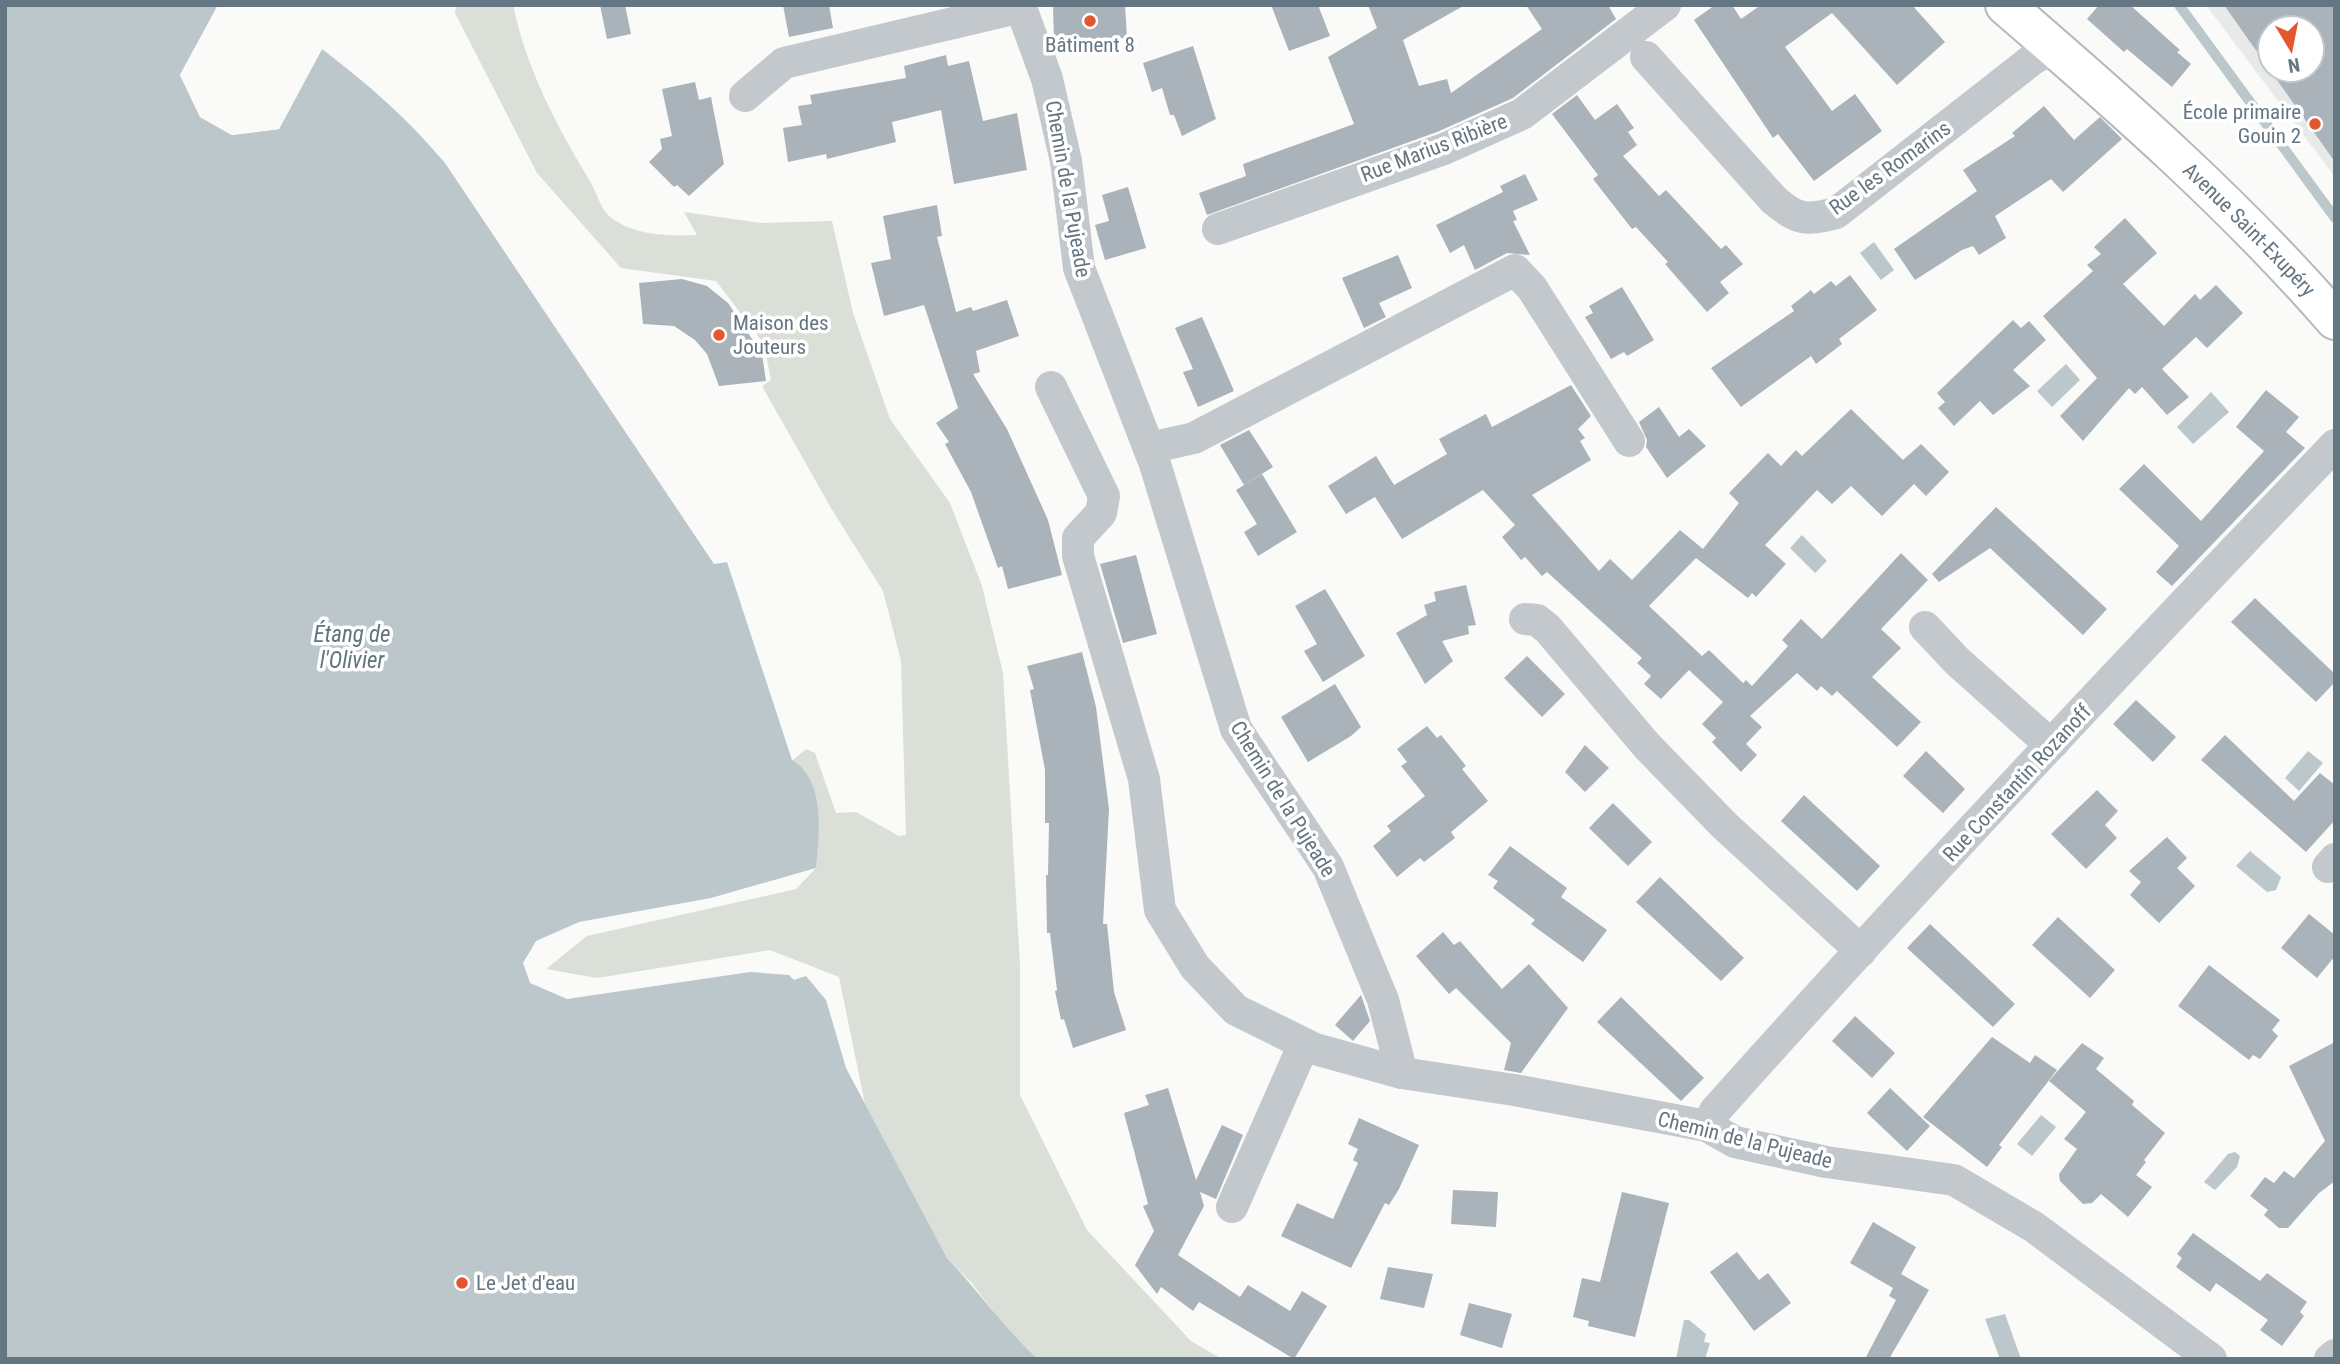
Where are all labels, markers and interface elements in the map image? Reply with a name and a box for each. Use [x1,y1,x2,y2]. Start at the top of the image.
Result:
marker: Bâtiment 8 [1082,13,1098,29]
north arrow [2256,14,2326,84]
place label: Bâtiment 8 [1045,33,1135,57]
text: N [2286,53,2302,78]
street label: Chemin de la Pujeade [1041,99,1095,279]
place label: École primaire Gouin 2 [2183,100,2301,148]
street label: Rue Marius Ribière [1357,109,1511,187]
street label: Rue les Romarins [1825,116,1955,220]
marker: École primaire Gouin 2 [2307,116,2323,132]
street label: Avenue Saint-Exupéry [2178,158,2320,302]
place label: Maison des Jouteurs [733,311,829,359]
marker: Maison des Jouteurs [711,327,727,343]
water label: Étang de l'Olivier [314,620,390,674]
street label: Rue Constantin Rozanoff [1938,699,2096,866]
street label: Chemin de la Pujeade [1225,717,1341,881]
street label: Chemin de la Pujeade [1655,1107,1835,1173]
place label: Le Jet d'eau [476,1271,575,1295]
marker: Le Jet d'eau [454,1275,470,1291]

